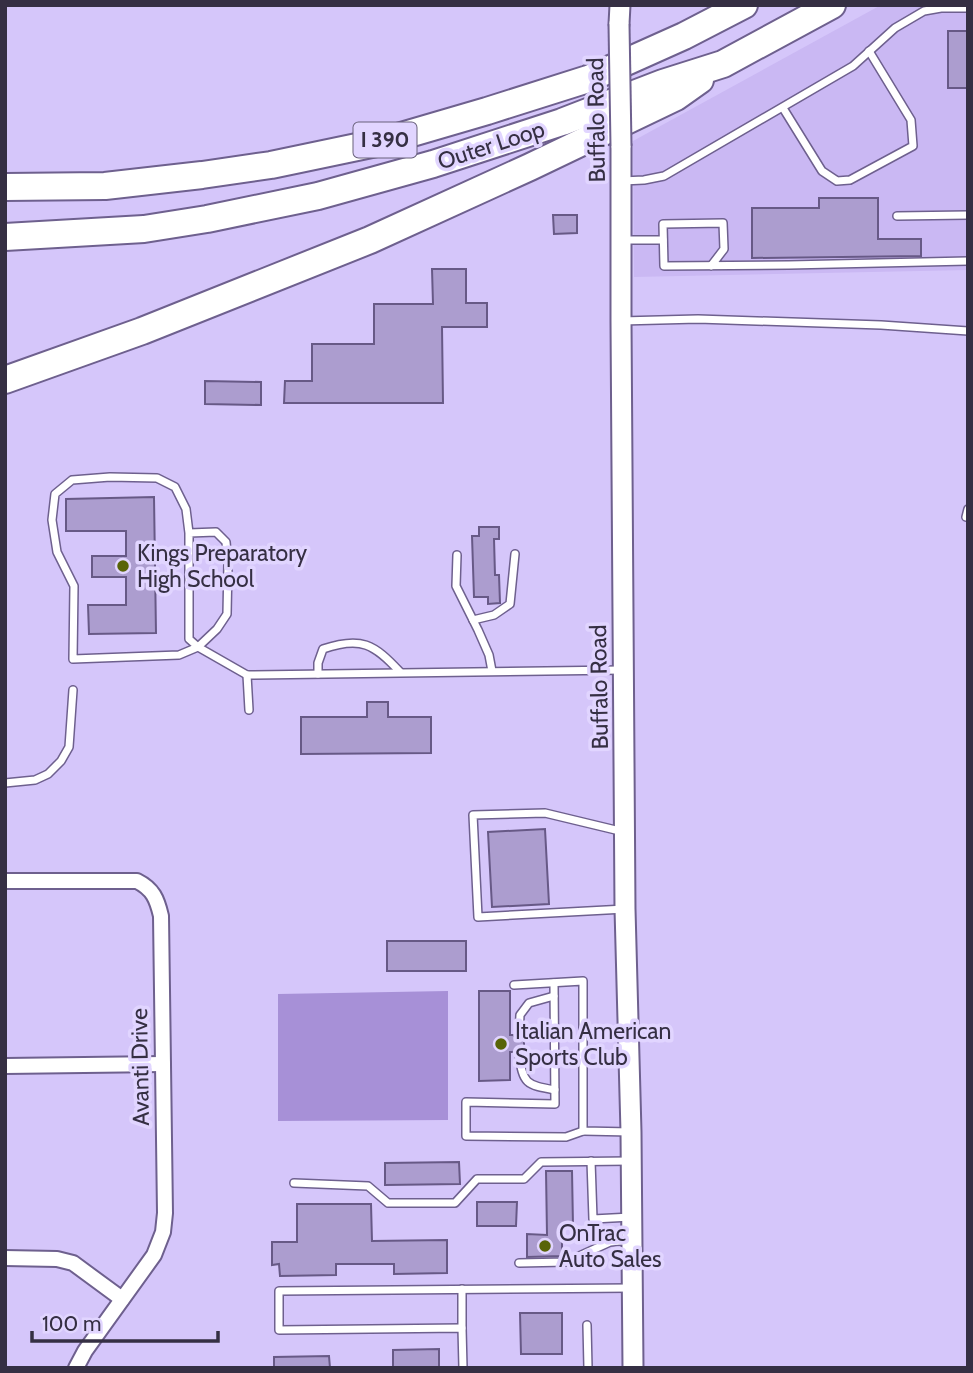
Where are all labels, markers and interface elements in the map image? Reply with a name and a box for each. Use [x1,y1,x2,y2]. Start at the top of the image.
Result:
street label: Buffalo Road [581,57,611,183]
street label: Outer Loop [434,114,548,175]
road number: I 390 [354,122,416,158]
place label: Kings Preparatory High School [137,539,308,593]
marker: Kings Preparatory High School [115,558,131,574]
street label: Buffalo Road [584,624,614,750]
street label: Avanti Drive [125,1008,155,1126]
place label: Italian American Sports Club [515,1017,671,1071]
marker: Italian American Sports Club [493,1036,509,1052]
place label: OnTrac Auto Sales [559,1219,662,1273]
marker: OnTrac Auto Sales [537,1238,553,1254]
scale bar [32,1300,217,1344]
text: 100 m [42,1311,101,1336]

